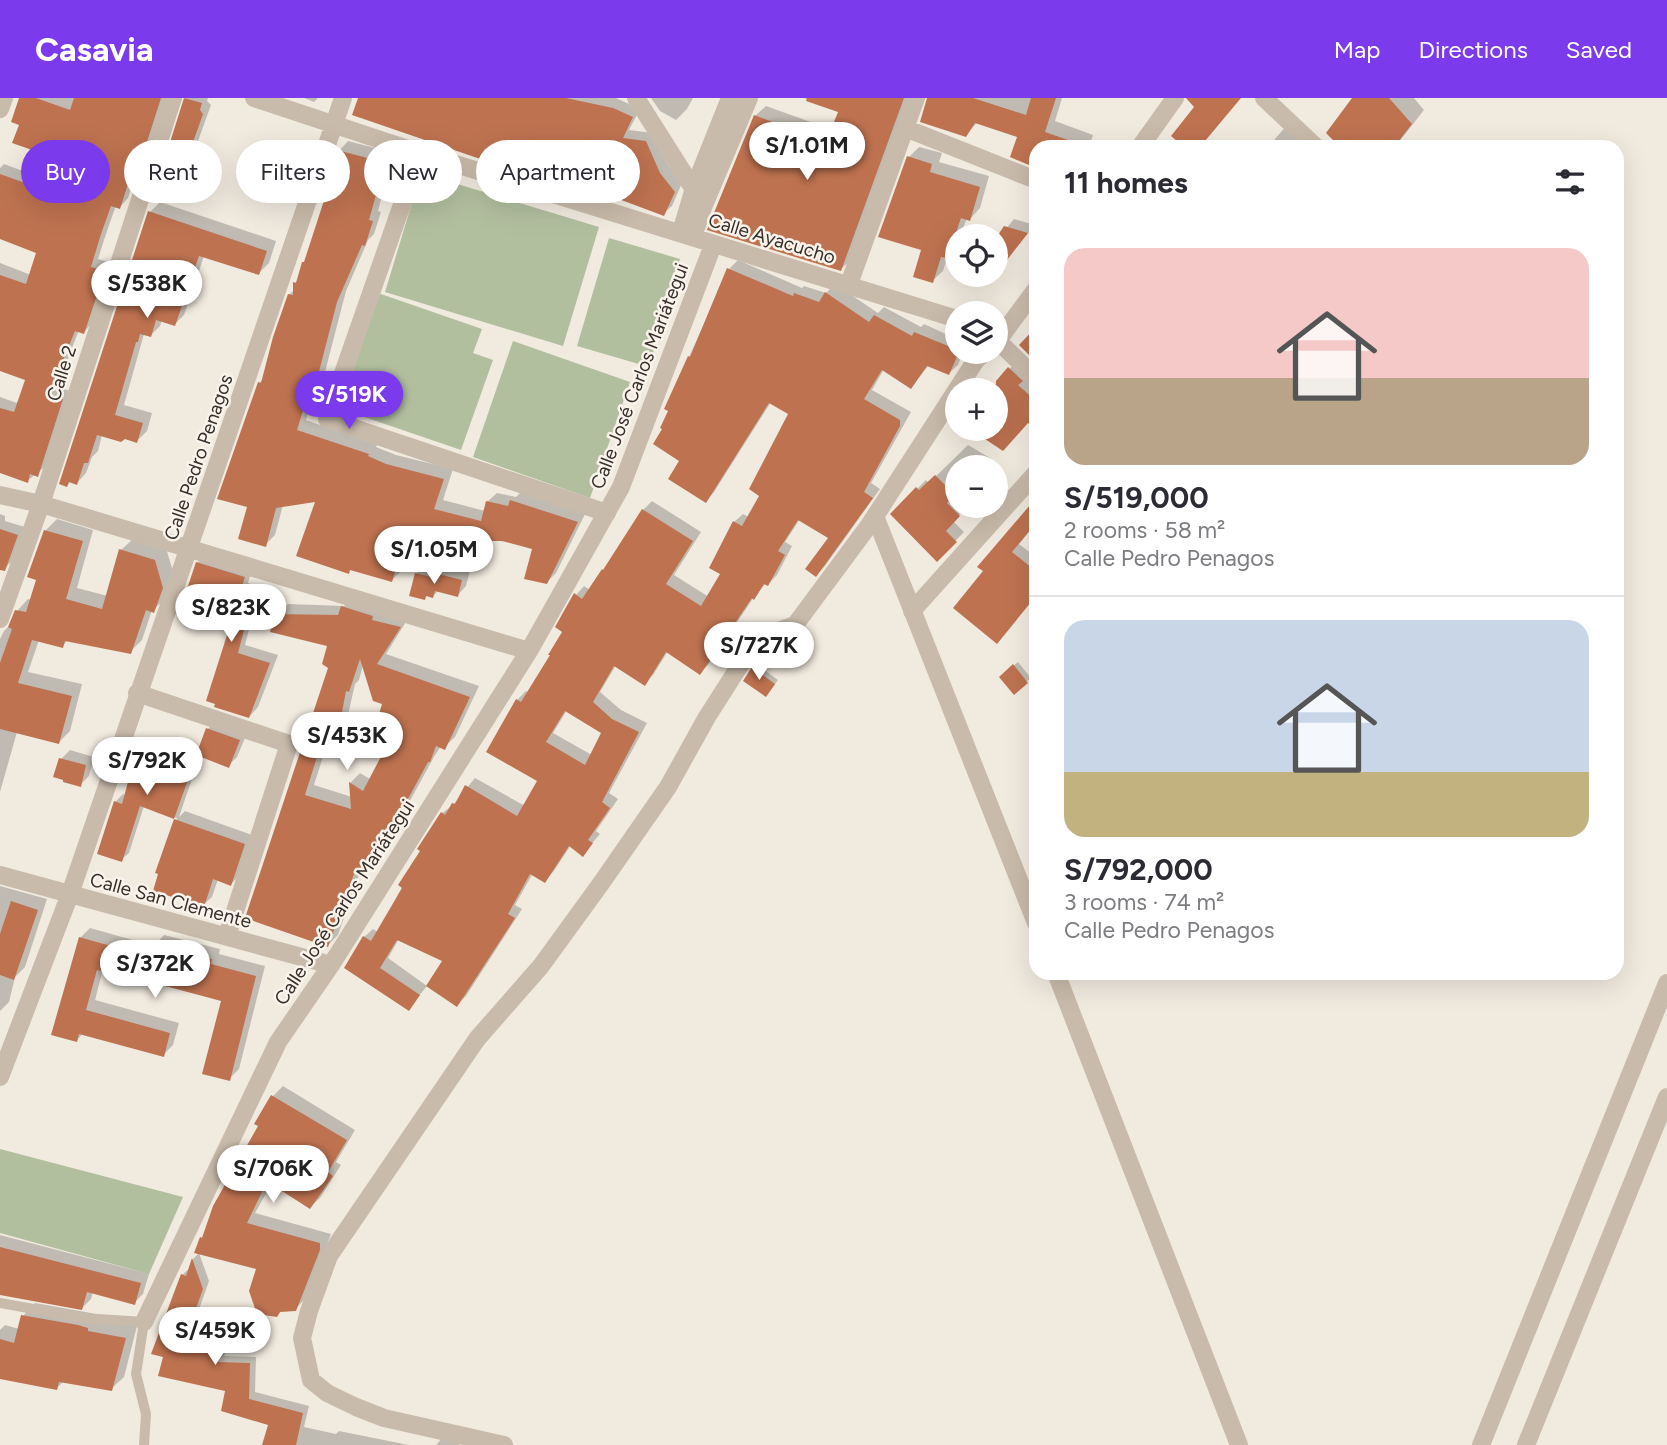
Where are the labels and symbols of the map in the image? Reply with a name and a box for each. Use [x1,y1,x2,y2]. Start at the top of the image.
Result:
pin: S/1.01M [742,122,872,182]
street label: Calle Ayacucho [706,208,838,269]
pin: S/538K [90,260,204,320]
street label: Calle José Carlos Mariátegui [586,260,693,492]
street label: Calle 2 [42,342,81,404]
street label: Calle Pedro Penagos [159,371,238,543]
pin: S/519K [292,372,406,431]
pin: S/1.05M [369,526,499,586]
pin: S/823K [174,584,288,644]
pin: S/727K [702,622,816,682]
pin: S/453K [290,712,404,772]
pin: S/792K [90,738,204,797]
street label: Calle José Carlos Mariátegui [269,795,419,1009]
street label: Calle San Clemente [88,868,254,933]
pin: S/372K [98,940,212,1000]
pin: S/706K [216,1146,330,1205]
pin: S/459K [158,1308,272,1367]

